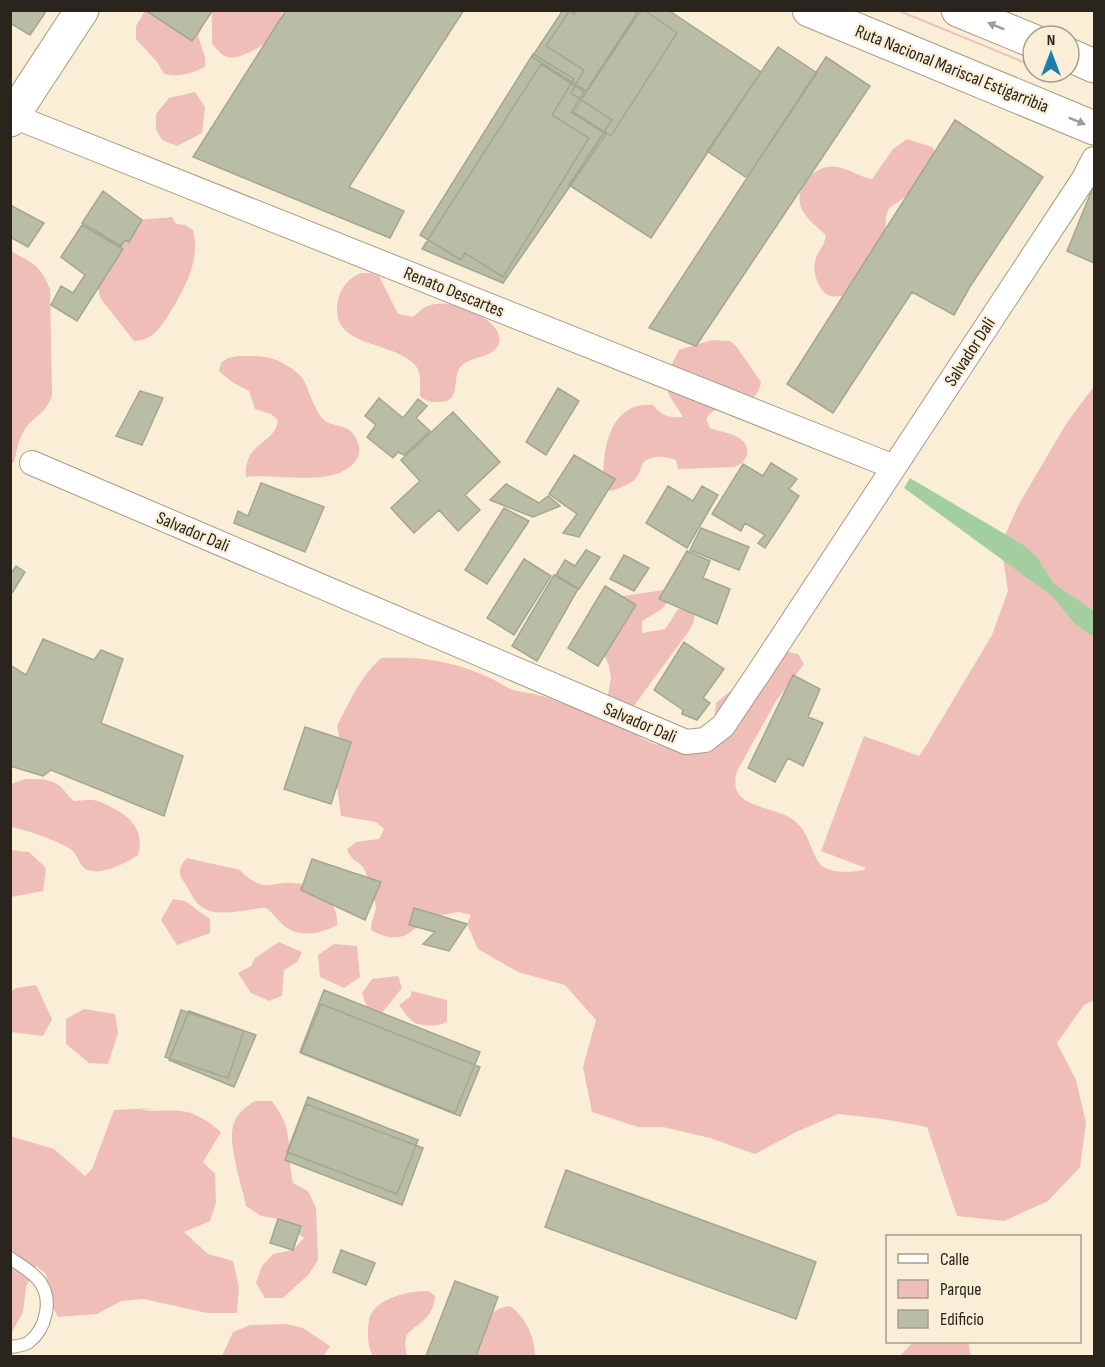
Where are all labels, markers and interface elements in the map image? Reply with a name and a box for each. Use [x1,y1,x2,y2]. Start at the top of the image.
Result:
street label: Ruta Nacional Mariscal Estigarribia [852,20,1052,118]
one-way arrow [986,21,1004,31]
north arrow [1021,24,1081,84]
one-way arrow [1068,117,1086,126]
street label: Renato Descartes [401,262,507,322]
street label: Salvador Dali [940,314,1000,390]
street label: Salvador Dali [153,507,233,557]
street label: Salvador Dali [600,698,680,748]
legend [886,1235,1081,1343]
text: Calle [940,1249,969,1270]
text: Parque [940,1279,981,1300]
text: Edificio [940,1309,984,1330]

